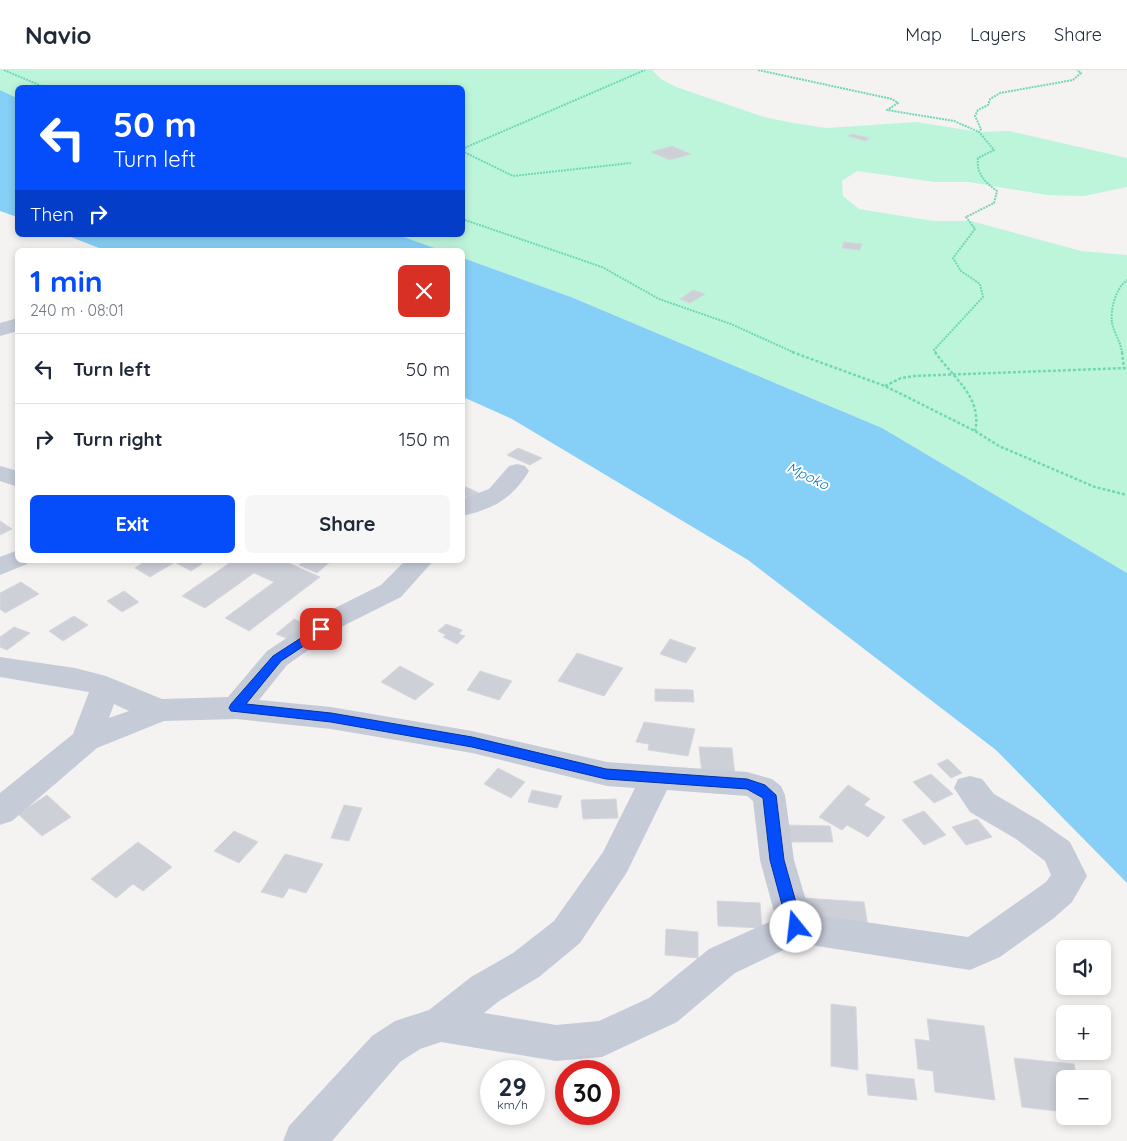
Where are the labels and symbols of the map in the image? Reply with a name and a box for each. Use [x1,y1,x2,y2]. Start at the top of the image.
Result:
water label: Mpoko [784,458,832,494]
pin [300,608,342,650]
position arrow [769,900,821,952]
speed limit sign: 30 [555,1060,620,1125]

